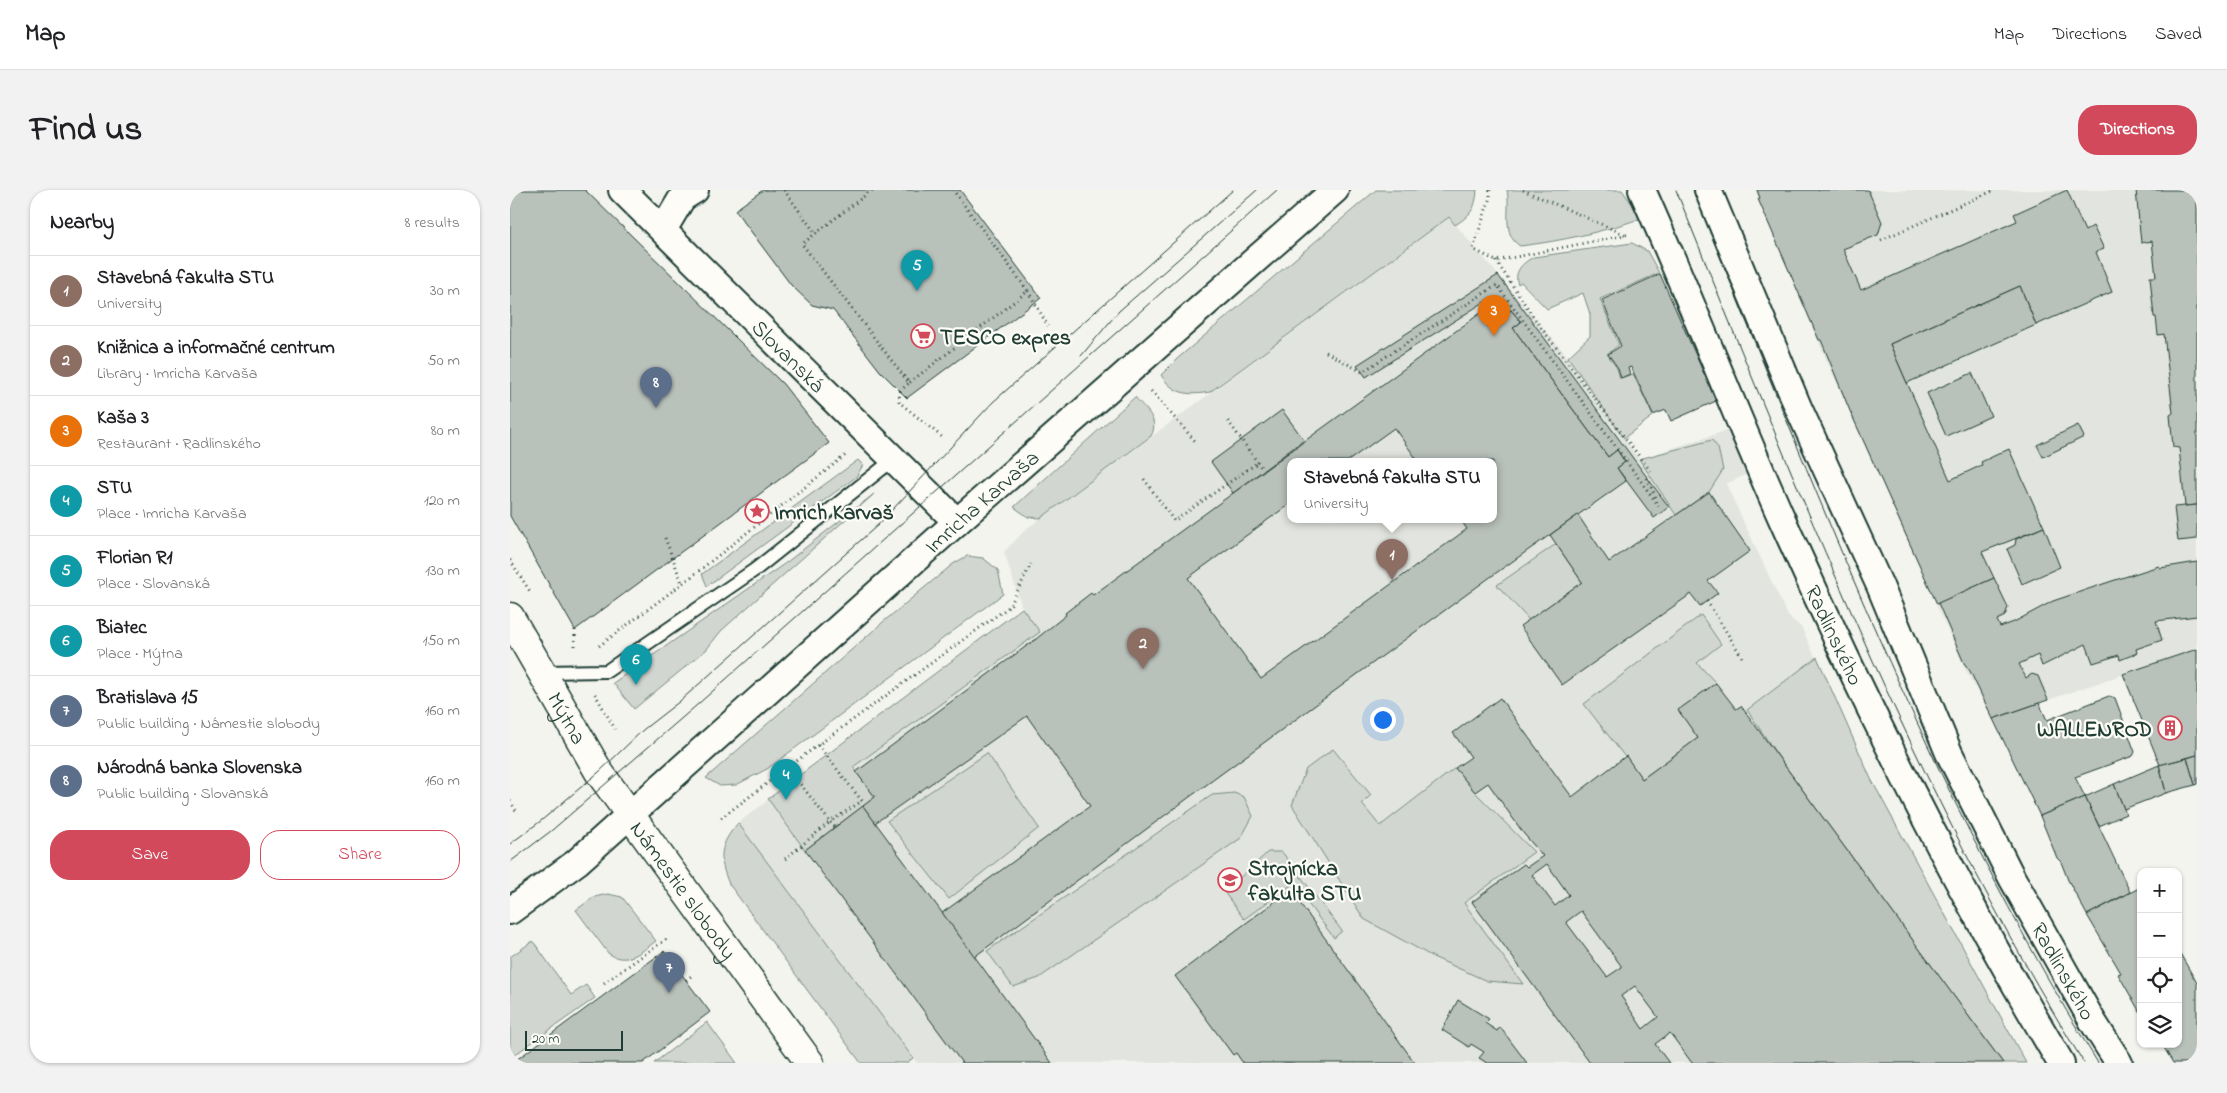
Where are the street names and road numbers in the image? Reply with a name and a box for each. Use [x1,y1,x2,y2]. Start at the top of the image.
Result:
street label: Slovanská [743,314,831,401]
street label: Imricha Karvaša [919,444,1048,563]
street label: Radlinského [1795,581,1870,692]
street label: Mýtna [537,687,593,751]
street label: Námestie slobody [621,815,743,968]
street label: Radlinského [2021,918,2102,1027]

